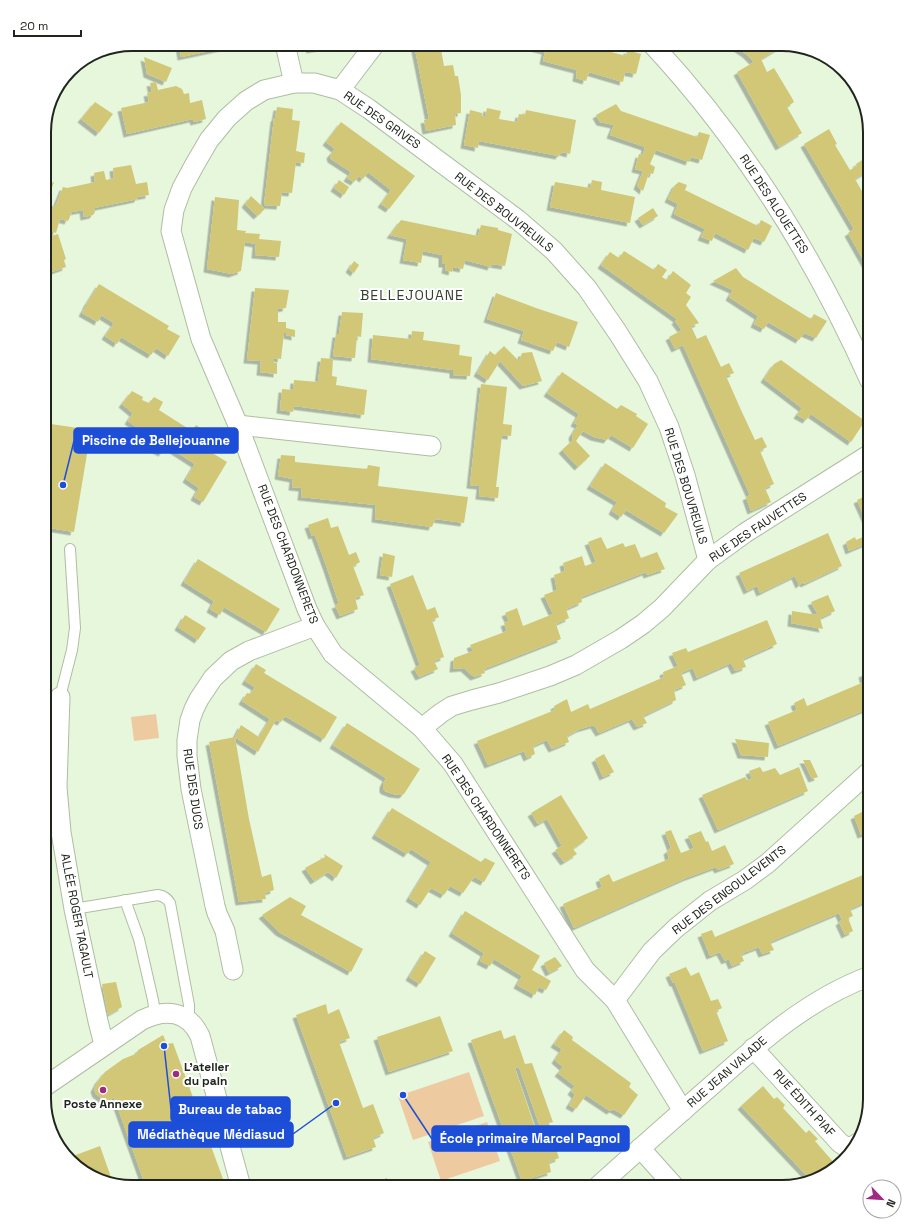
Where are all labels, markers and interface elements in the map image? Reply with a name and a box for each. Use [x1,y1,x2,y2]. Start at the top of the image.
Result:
scale bar [14,12,81,38]
text: 20 m [20,18,48,34]
street label: RUE DES GRIVES [340,87,424,153]
street label: RUE DES ALOUETTES [736,151,812,257]
street label: RUE DES BOUVREUILS [451,168,557,256]
district label: BELLEJOUANE [360,286,464,304]
street label: RUE DES BOUVREUILS [661,426,711,546]
callout: Piscine de Bellejouanne [74,428,238,453]
text: Piscine de Bellejouanne [82,432,230,449]
street label: RUE DES CHARDONNERETS [254,482,322,626]
street label: RUE DES FAUVETTES [706,488,810,566]
street label: RUE DES DUCS [179,747,207,831]
street label: RUE DES CHARDONNERETS [438,751,534,883]
street label: RUE DES ENGOULEVENTS [669,842,789,938]
street label: ALLÉE ROGER TAGAULT [57,852,97,980]
street label: RUE JEAN VALADE [684,1033,771,1111]
place label: L’atelier du pain [184,1059,230,1089]
street label: RUE ÉDITH PIAF [770,1066,839,1140]
marker: L’atelier du pain [171,1069,181,1079]
marker: Poste Annexe [98,1085,108,1095]
place label: Poste Annexe [64,1096,142,1112]
callout: Bureau de tabac [171,1097,290,1122]
text: Bureau de tabac [178,1101,282,1118]
callout: Médiathèque Médiasud [129,1122,293,1147]
text: Médiathèque Médiasud [137,1126,285,1143]
callout: École primaire Marcel Pagnol [432,1126,629,1151]
text: École primaire Marcel Pagnol [440,1130,620,1147]
north arrow [862,1179,902,1219]
text: N [883,1197,899,1210]

